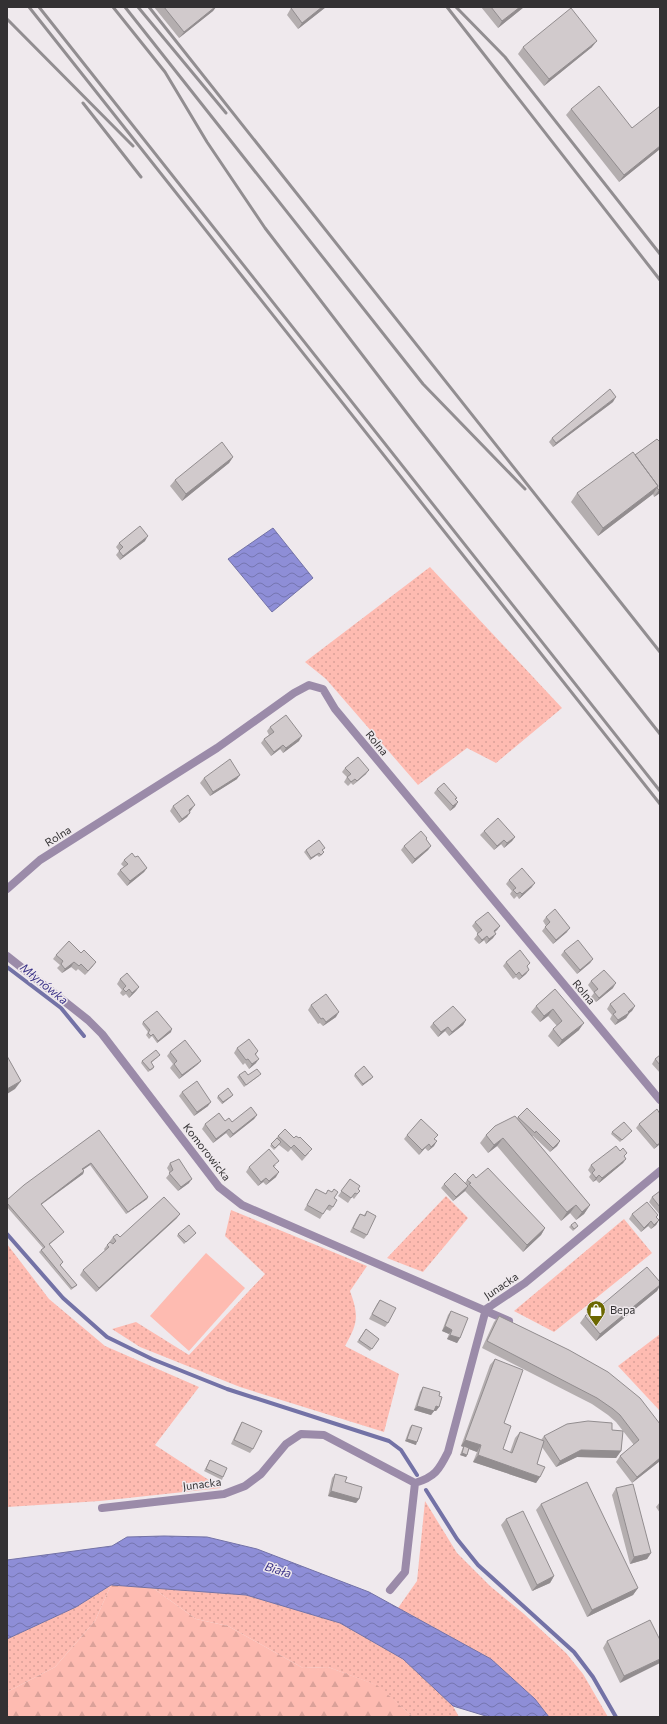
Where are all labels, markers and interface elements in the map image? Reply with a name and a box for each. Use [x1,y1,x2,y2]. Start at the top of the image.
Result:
street label: Rolna [363,728,391,758]
street label: Rolna [42,823,73,849]
water label: Młynówka [18,960,71,1007]
street label: Rolna [570,977,599,1007]
street label: Komorowicka [181,1120,234,1183]
street label: Junacka [481,1269,521,1303]
shop icon: Bepa [585,1299,607,1327]
place label: Bepa [610,1303,635,1316]
street label: Junacka [182,1475,222,1493]
water label: Biała [263,1558,293,1580]

